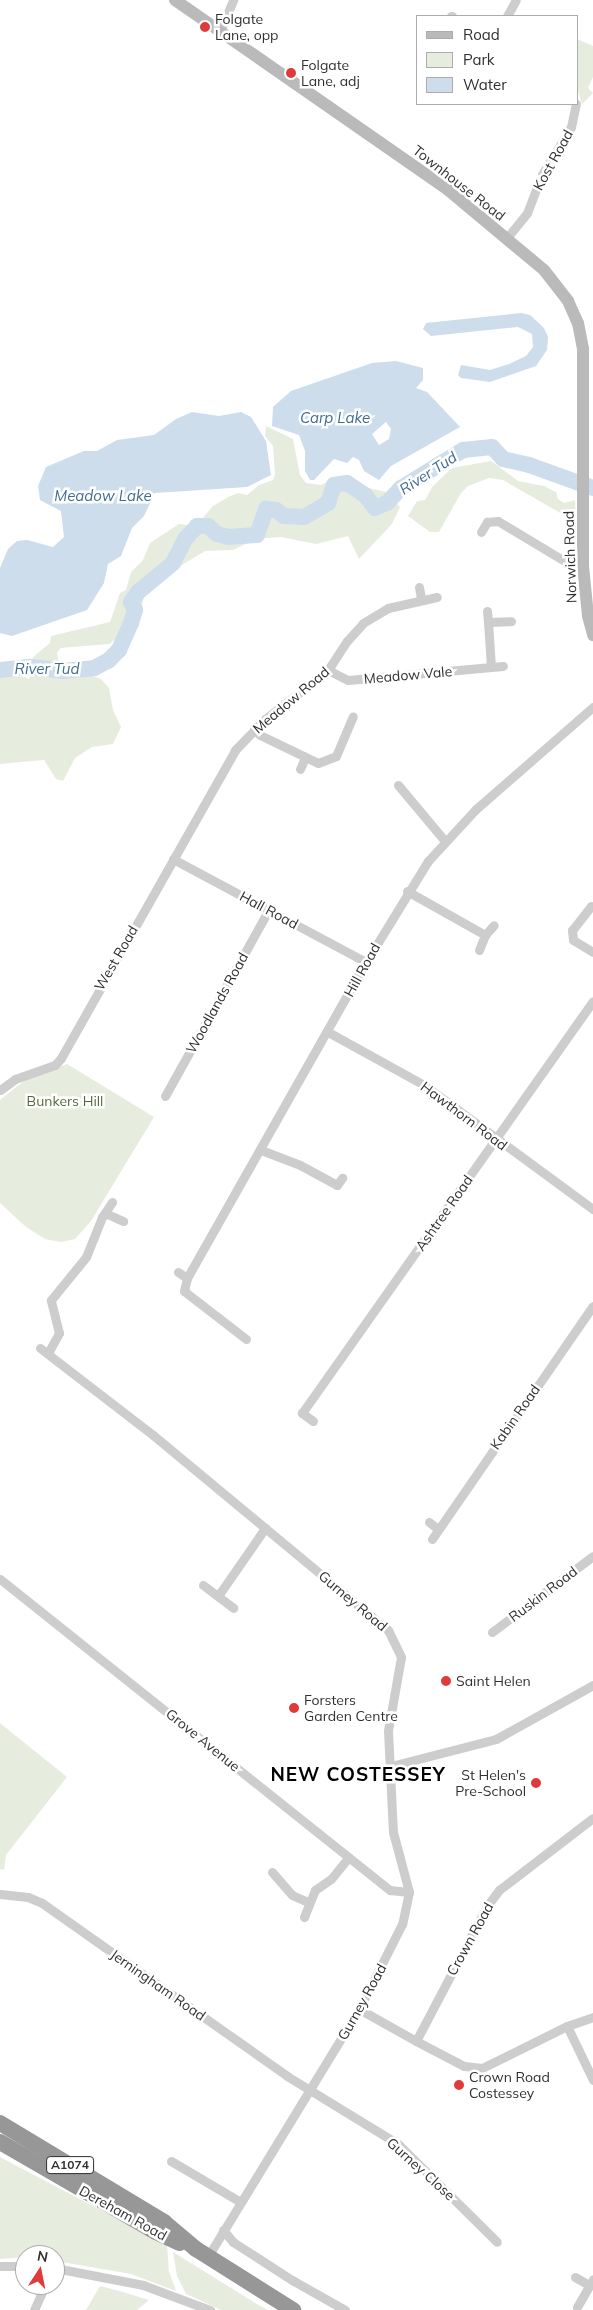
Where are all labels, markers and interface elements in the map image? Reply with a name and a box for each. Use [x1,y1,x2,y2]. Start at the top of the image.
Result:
place label: Folgate Lane, opp [215,11,278,44]
legend [416,15,578,105]
marker: Folgate Lane, opp [199,21,211,33]
text: Road [463,25,500,44]
text: Park [463,50,495,69]
place label: Folgate Lane, adj [301,57,360,90]
marker: Folgate Lane, adj [285,67,297,79]
text: Water [463,75,507,94]
street label: Kost Road [530,127,576,193]
street label: Townhouse Road [410,142,508,224]
water label: Carp Lake [300,409,370,427]
water label: River Tud [396,448,460,498]
water label: Meadow Lake [54,487,152,505]
street label: Norwich Road [560,510,580,604]
water label: River Tud [15,660,79,678]
street label: Meadow Road [249,663,333,737]
street label: Meadow Vale [363,663,453,687]
street label: Hall Road [237,888,301,932]
street label: West Road [91,923,141,993]
street label: Hill Road [340,940,384,1000]
street label: Woodlands Road [182,950,252,1056]
street label: Hawthorn Road [418,1078,510,1154]
park label: Bunkers Hill [27,1093,103,1109]
street label: Ashtree Road [412,1172,476,1254]
street label: Kabin Road [487,1381,543,1453]
street label: Ruskin Road [505,1563,581,1625]
street label: Gurney Road [315,1567,391,1635]
place label: Saint Helen [456,1673,531,1689]
marker: Saint Helen [440,1675,452,1687]
place label: Forsters Garden Centre [304,1692,398,1724]
marker: Forsters Garden Centre [288,1702,300,1714]
street label: Grove Avenue [163,1705,243,1775]
district label: NEW COSTESSEY [269,1764,447,1786]
place label: St Helen's Pre-School [455,1767,526,1800]
marker: St Helen's Pre-School [530,1777,542,1789]
street label: Crown Road [443,1900,497,1978]
street label: Jerningham Road [107,1946,209,2024]
street label: Gurney Road [334,1961,390,2043]
place label: Crown Road Costessey [469,2069,550,2102]
marker: Crown Road Costessey [453,2079,465,2091]
street label: Gurney Close [384,2134,458,2204]
road number: A1074 [45,2156,95,2174]
street label: Dereham Road [76,2182,170,2244]
north arrow [15,2245,65,2295]
text: N [36,2246,50,2266]

